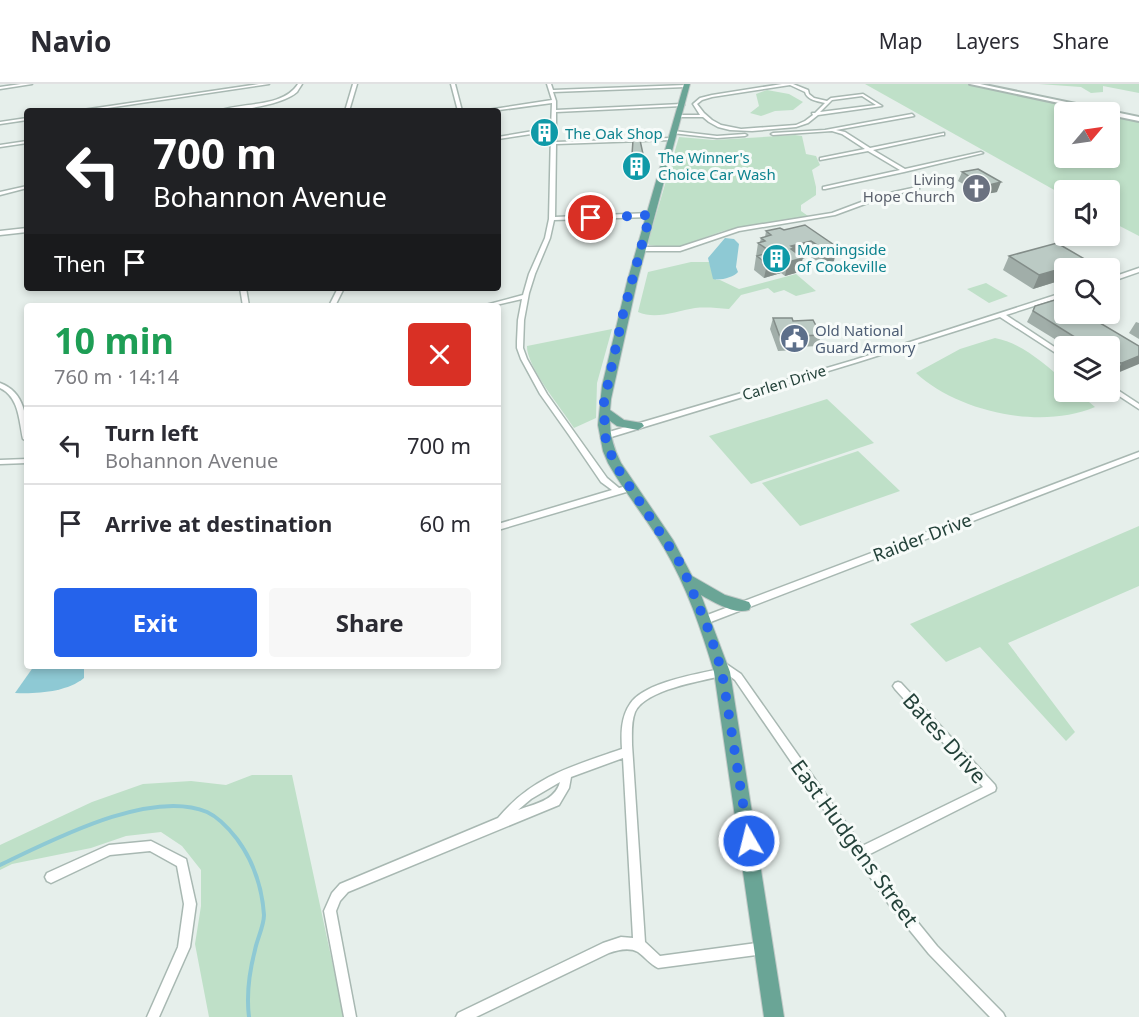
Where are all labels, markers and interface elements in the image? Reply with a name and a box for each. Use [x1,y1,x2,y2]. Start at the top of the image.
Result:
text: Navio [30,22,111,60]
text: Map [879,27,923,55]
text: Layers [956,27,1020,55]
text: Share [1053,27,1109,55]
north arrow [1054,102,1120,168]
map controls [1054,102,1120,402]
building icon: The Oak Shop [528,117,560,149]
place label: The Oak Shop [565,123,663,143]
text: 700 m [153,124,277,181]
icon: left [54,132,132,210]
place label: The Winner's Choice Car Wash [658,147,776,184]
building icon: The Winner's Choice Car Wash [621,150,653,182]
place label: Living Hope Church [863,169,955,206]
church icon: Living Hope Church [960,172,992,204]
text: Bohannon Avenue [153,178,387,215]
button: sound [1054,180,1120,246]
pin [565,192,616,243]
icon: arrive [574,201,607,234]
place label: Morningside of Cookeville [797,239,887,276]
building icon: Morningside of Cookeville [760,242,792,274]
icon: arrive [118,246,151,279]
text: Then [54,248,106,278]
button: search [1054,258,1120,324]
text: 10 min [54,316,174,365]
place label: Old National Guard Armory [815,320,916,357]
button: close [408,323,471,386]
public building icon: Old National Guard Armory [778,323,810,355]
button: layers [1054,336,1120,402]
street label: Carlen Drive [740,360,828,404]
text: 760 m · 14:14 [54,363,179,390]
text: Turn left [105,417,199,447]
icon: left [54,429,87,462]
text: 700 m [407,430,471,460]
text: Bohannon Avenue [105,447,278,474]
icon: arrive [54,507,87,540]
street label: Raider Drive [869,507,975,567]
text: Arrive at destination [105,508,332,538]
text: 60 m [420,508,471,538]
button: Exit [54,588,257,657]
button: Share [269,588,471,657]
street label: Bates Drive [897,687,993,789]
street label: East Hudgens Street [785,754,925,932]
position arrow [717,809,781,873]

